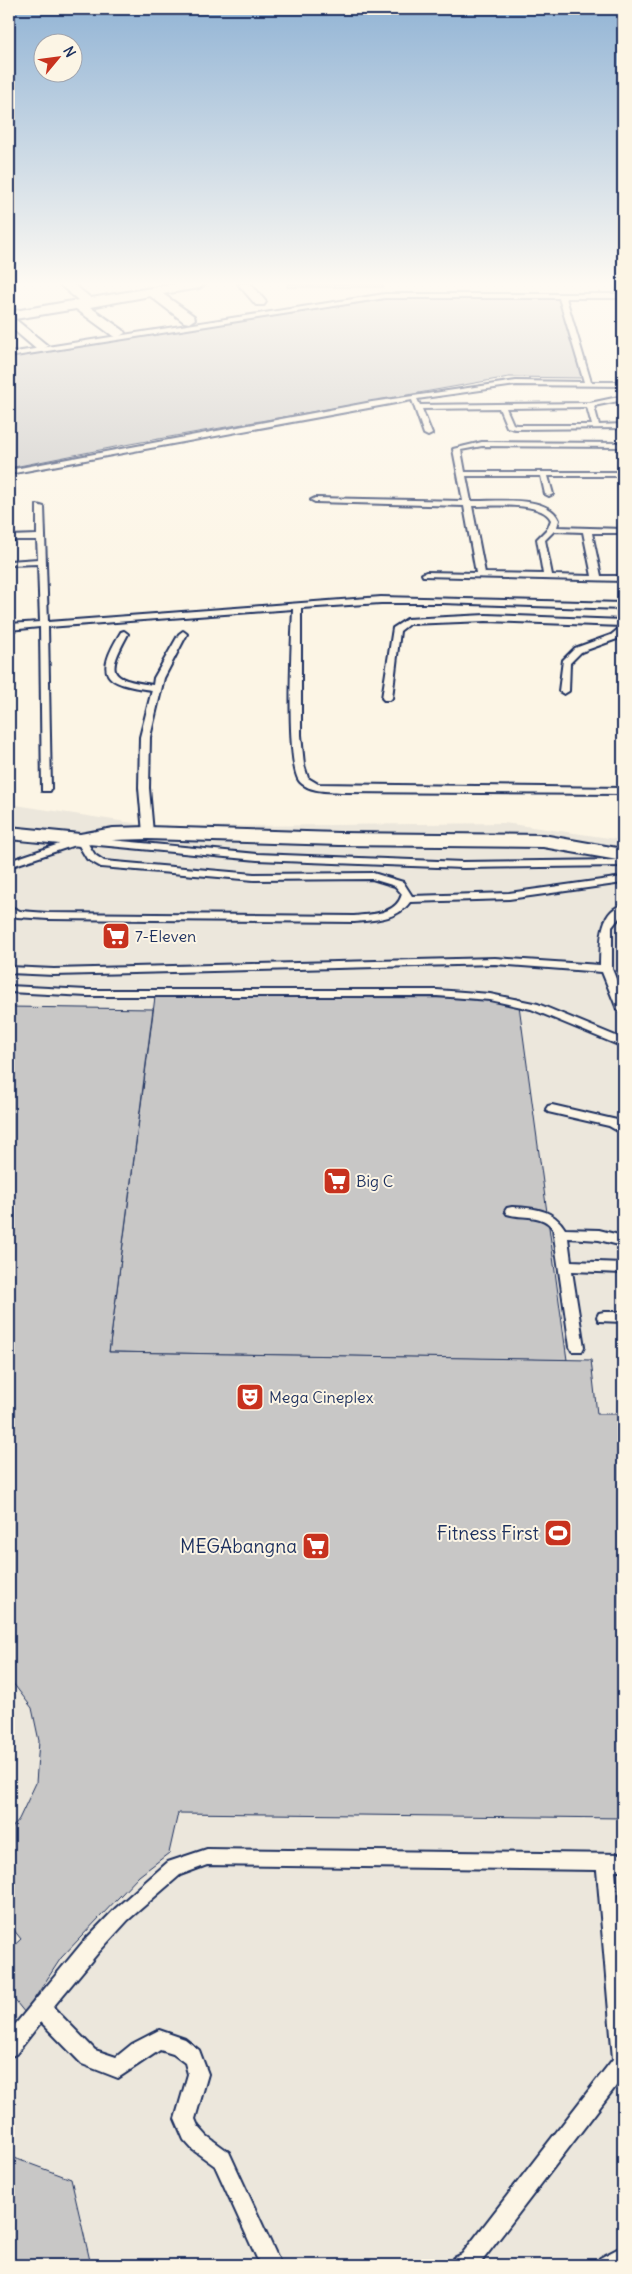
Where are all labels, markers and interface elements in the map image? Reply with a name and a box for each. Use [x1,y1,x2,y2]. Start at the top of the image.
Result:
north arrow [32,32,82,82]
text: N [59,43,80,60]
supermarket icon: 7-Eleven [101,921,131,951]
place label: 7-Eleven [135,926,196,946]
supermarket icon: Big C [322,1166,352,1196]
place label: Big C [356,1171,393,1191]
theatre icon: Mega Cineplex [235,1382,265,1412]
place label: Mega Cineplex [269,1387,374,1407]
sports icon: Fitness First [543,1518,573,1548]
place label: Fitness First [437,1521,539,1545]
supermarket icon: MEGAbangna [301,1531,331,1561]
place label: MEGAbangna [180,1534,297,1558]

